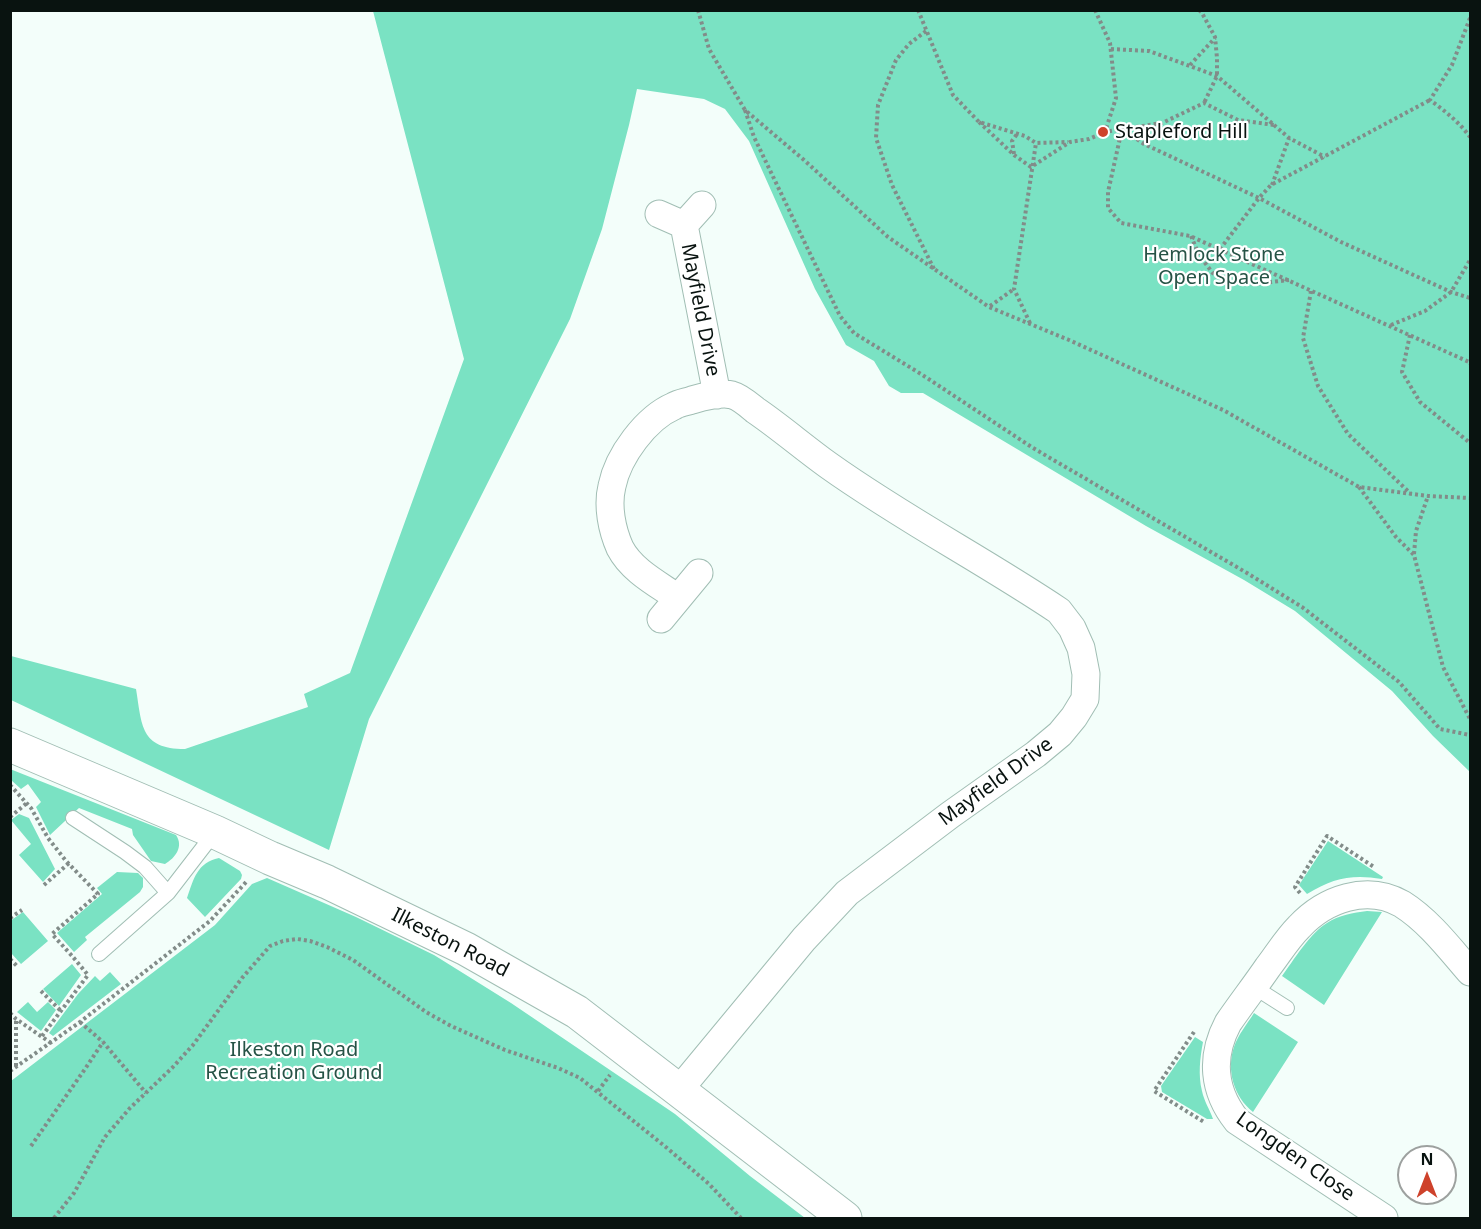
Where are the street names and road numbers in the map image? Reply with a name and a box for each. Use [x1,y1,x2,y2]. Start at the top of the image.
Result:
street label: Mayfield Drive [675,241,725,379]
street label: Mayfield Drive [934,733,1058,831]
street label: Ilkeston Road [387,903,513,983]
street label: Longden Close [1231,1107,1359,1207]

